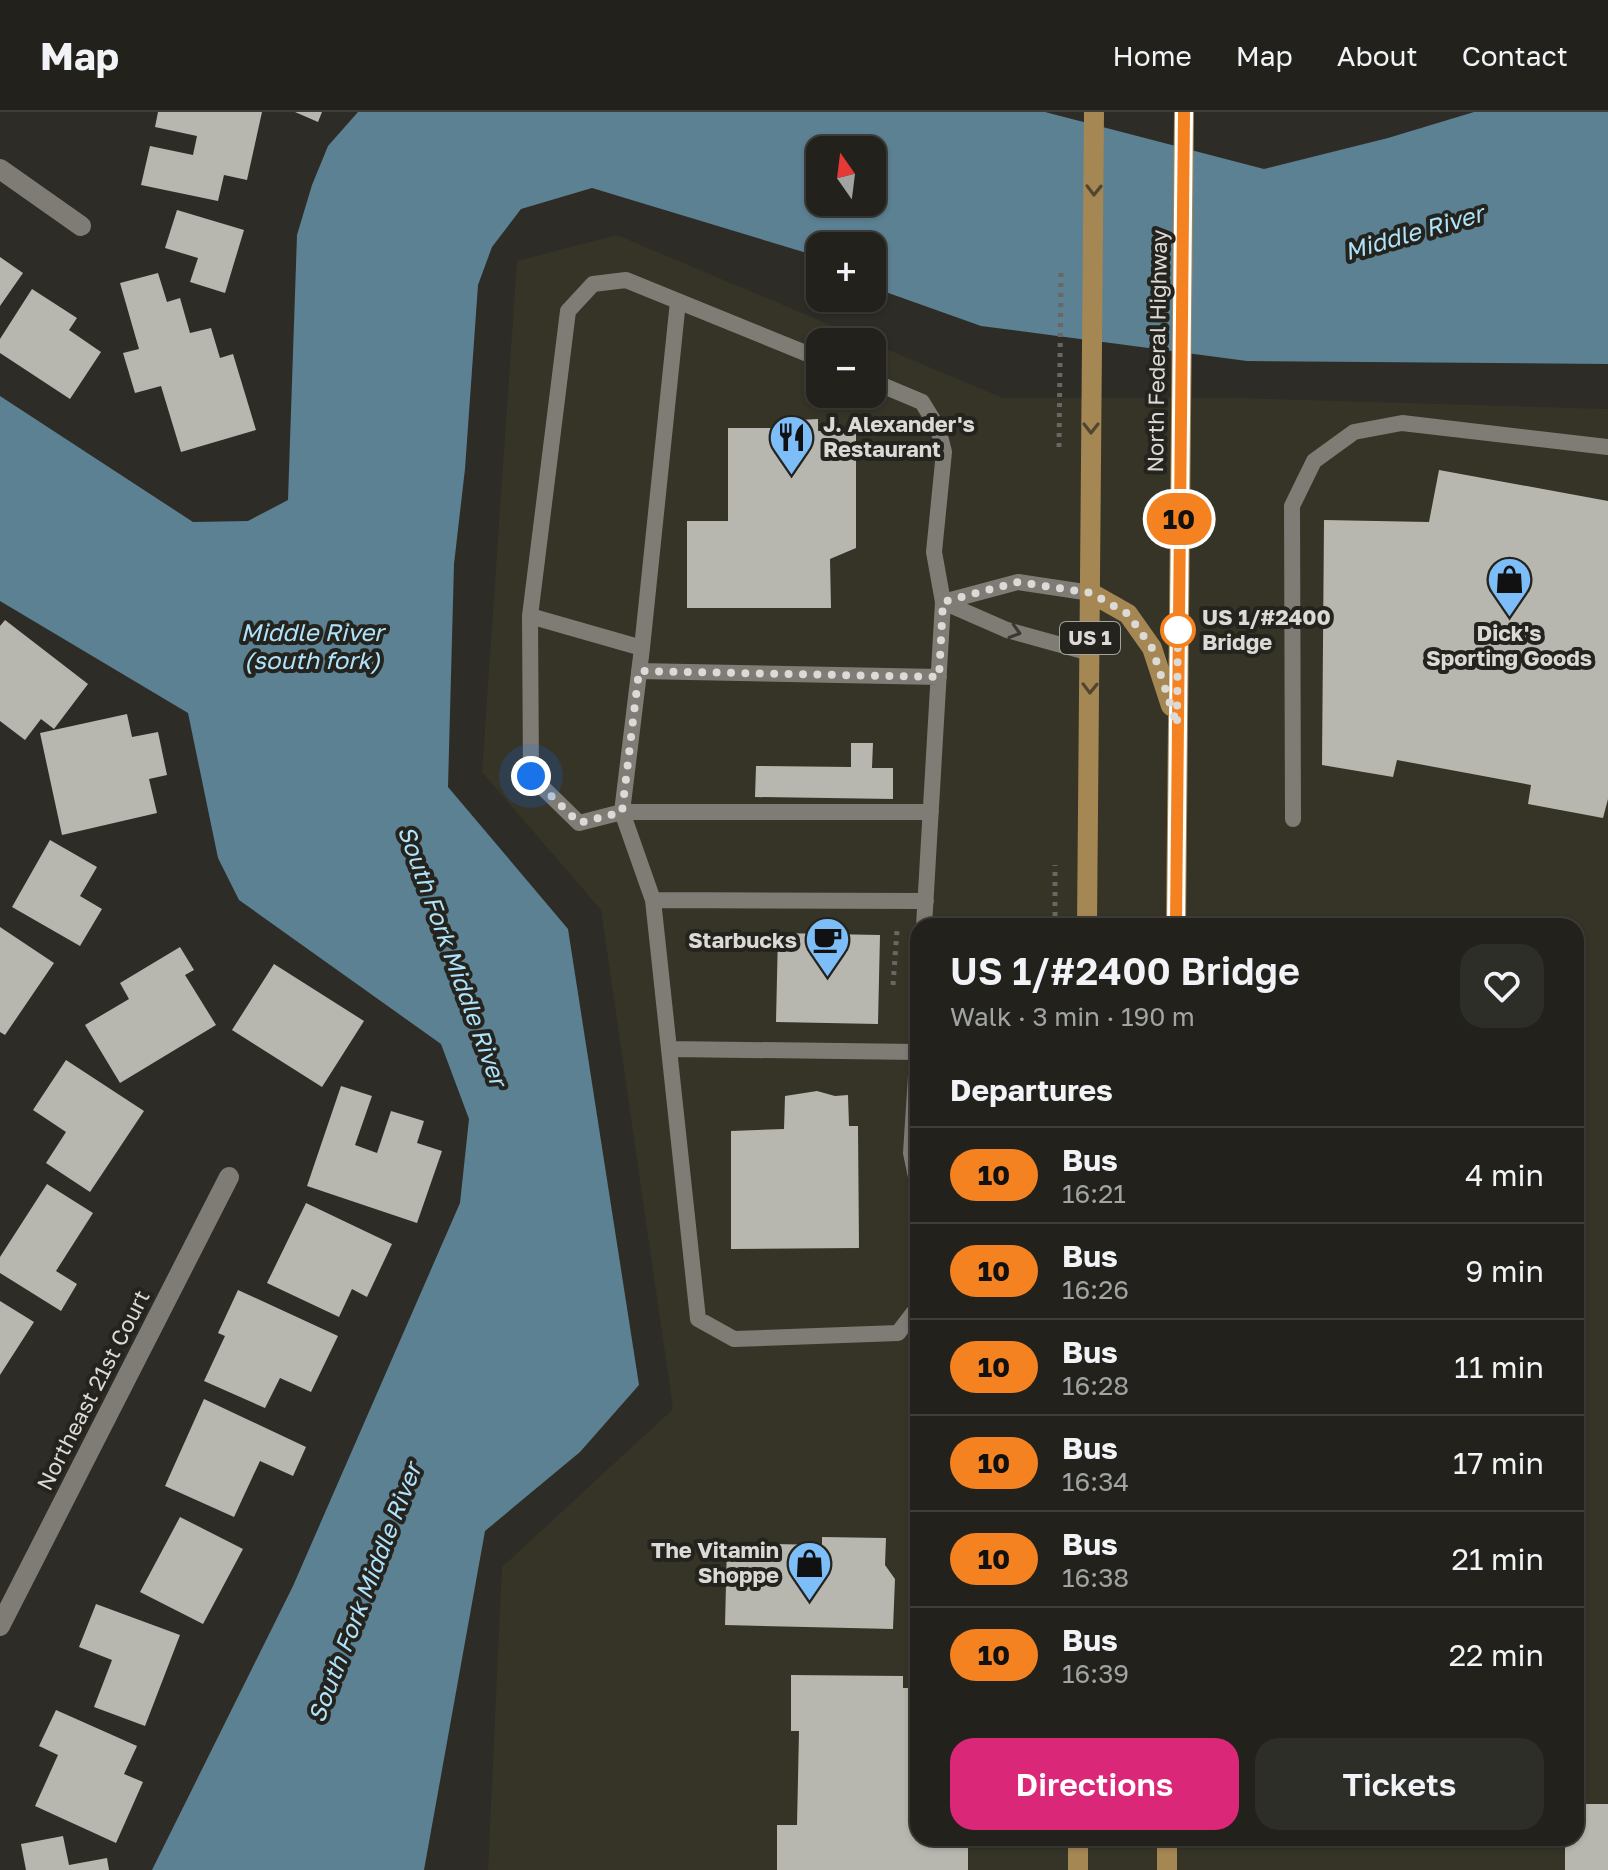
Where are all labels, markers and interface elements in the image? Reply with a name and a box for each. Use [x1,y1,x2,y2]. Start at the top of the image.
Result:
text: Map [40,33,119,78]
text: Home [1113,39,1192,72]
text: Map [1236,39,1293,72]
text: About [1337,39,1418,72]
text: Contact [1462,39,1568,72]
north arrow [806,136,886,216]
map controls [806,136,886,408]
one-way arrow [1085,184,1102,197]
water label: Middle River [1341,197,1490,265]
street label: North Federal Highway [1141,229,1172,473]
button: + [806,232,886,312]
button: − [806,328,886,408]
place label: J. Alexander's Restaurant [823,410,975,462]
restaurant icon: J. Alexander's Restaurant [768,413,816,476]
one-way arrow [1082,422,1100,435]
line badge: 10 [1143,493,1215,545]
text: 10 [1163,502,1195,535]
shop icon: Dick's Sporting Goods [1485,556,1533,619]
place label: US 1/#2400 Bridge [1202,603,1331,655]
marker: US 1/#2400 Bridge [1161,613,1195,647]
water label: Middle River (south fork) [241,617,387,674]
place label: Dick's Sporting Goods [1426,619,1592,671]
one-way arrow [1007,622,1021,638]
road number: US 1 [1060,622,1120,654]
one-way arrow [1081,682,1098,695]
your location [511,756,551,796]
water label: South Fork Middle River [393,821,515,1093]
cafe icon: Starbucks [804,916,852,979]
place label: Starbucks [688,926,797,953]
button: heart [1460,944,1544,1028]
text: US 1/#2400 Bridge [950,948,1300,993]
text: Walk · 3 min · 190 m [950,1001,1195,1032]
text: Departures [950,1072,1113,1108]
text: Bus [1062,1142,1118,1178]
text: 4 min [1465,1157,1544,1193]
text: 10 [978,1158,1010,1191]
text: 16:21 [1062,1178,1126,1209]
text: Bus [1062,1238,1118,1274]
text: 9 min [1465,1253,1544,1289]
text: 10 [978,1254,1010,1287]
text: 16:26 [1062,1274,1129,1305]
street label: Northeast 21st Court [30,1285,155,1494]
text: Bus [1062,1334,1118,1370]
text: 11 min [1454,1349,1544,1385]
text: 10 [978,1350,1010,1383]
text: 16:28 [1062,1370,1129,1401]
text: Bus [1062,1430,1118,1466]
text: 17 min [1453,1445,1544,1481]
text: 10 [978,1446,1010,1479]
water label: South Fork Middle River [301,1456,428,1726]
text: 16:34 [1062,1466,1129,1497]
text: Bus [1062,1526,1118,1562]
place label: The Vitamin Shoppe [651,1536,779,1588]
shop icon: The Vitamin Shoppe [786,1539,834,1602]
text: 21 min [1452,1541,1544,1577]
text: 10 [978,1542,1010,1575]
text: 16:38 [1062,1562,1129,1593]
text: Bus [1062,1622,1118,1658]
text: 22 min [1449,1637,1544,1673]
text: 10 [978,1638,1010,1671]
text: 16:39 [1062,1658,1129,1689]
button: Directions [950,1738,1239,1830]
button: Tickets [1255,1738,1544,1830]

